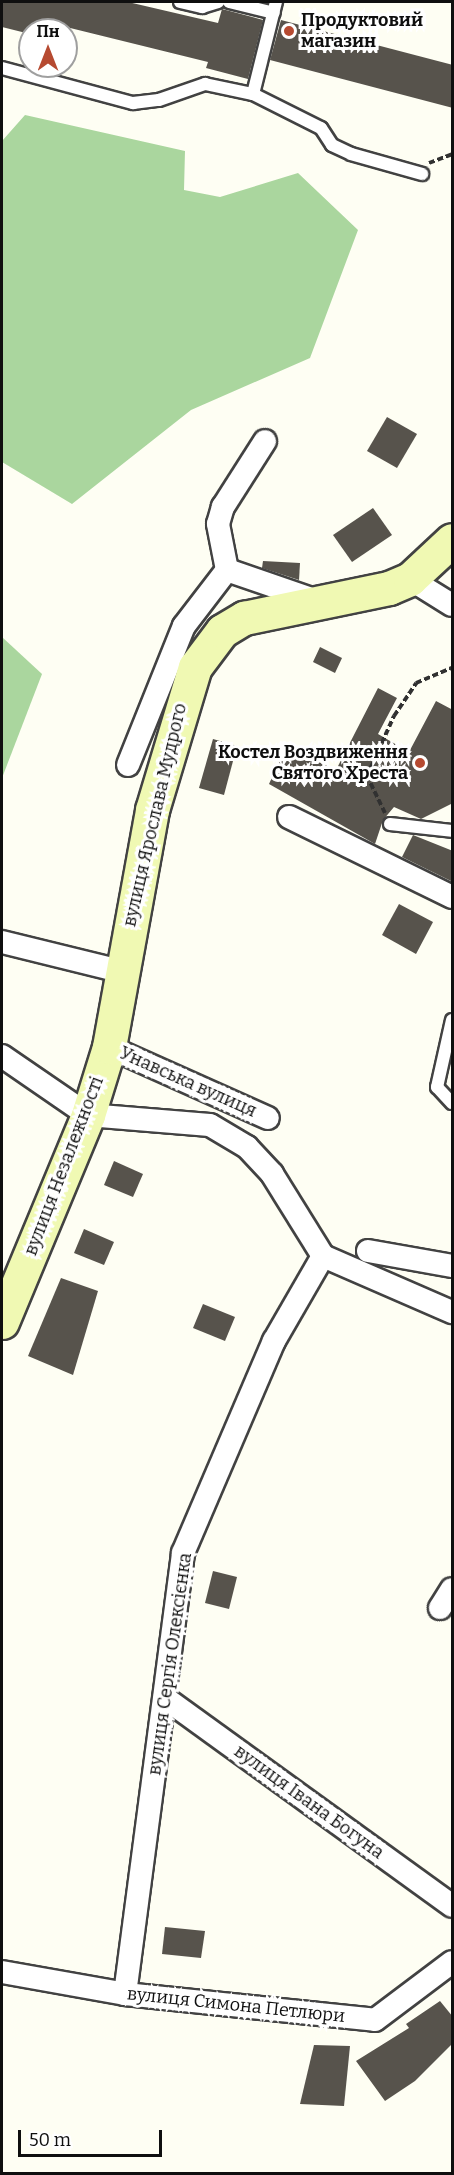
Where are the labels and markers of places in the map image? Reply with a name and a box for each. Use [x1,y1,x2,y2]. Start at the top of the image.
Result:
place label: Продуктовий магазин [301,10,423,52]
marker: Продуктовий магазин [282,24,296,38]
place label: Костел Воздвиження Святого Хреста [218,742,408,784]
marker: Костел Воздвиження Святого Хреста [413,756,427,770]

